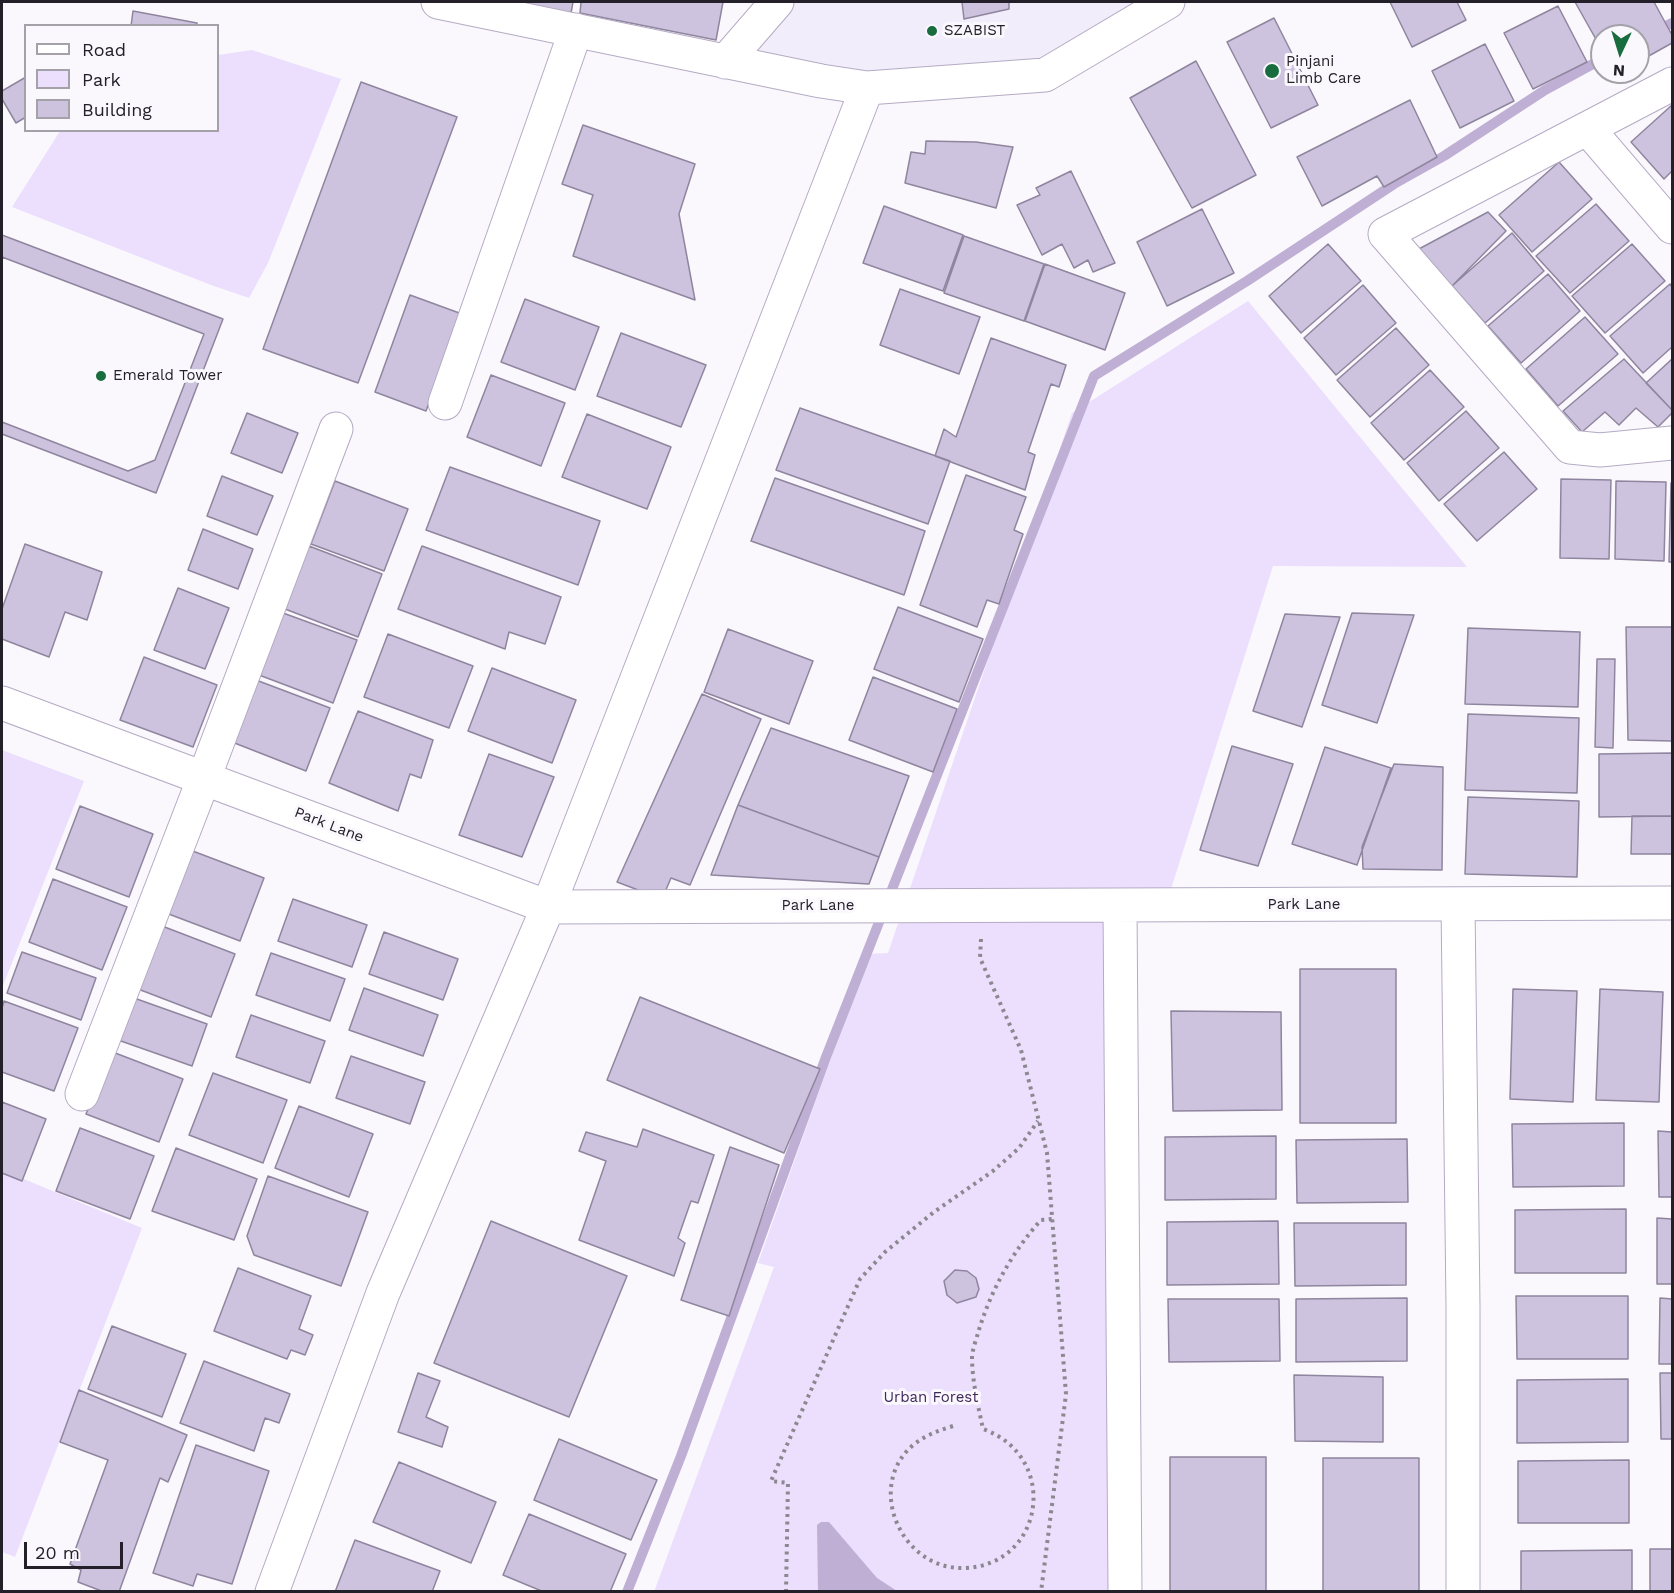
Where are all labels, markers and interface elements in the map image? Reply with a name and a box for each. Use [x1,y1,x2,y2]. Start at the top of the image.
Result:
place label: SZABIST [944,22,1005,40]
legend [24,24,219,132]
marker: SZABIST [925,24,939,38]
north arrow [1590,24,1650,84]
text: Road [82,39,126,60]
place label: Pinjani Limb Care [1286,53,1361,88]
text: N [1612,61,1625,80]
marker: Pinjani Limb Care [1263,62,1281,80]
text: Park [82,69,121,90]
text: Building [82,99,152,120]
place label: Emerald Tower [113,367,222,385]
marker: Emerald Tower [94,369,108,383]
street label: Park Lane [292,804,366,846]
street label: Park Lane [1268,896,1340,914]
street label: Park Lane [782,897,854,915]
park label: Urban Forest [883,1389,979,1407]
scale bar [27,1530,126,1568]
text: 20 m [35,1542,80,1563]

